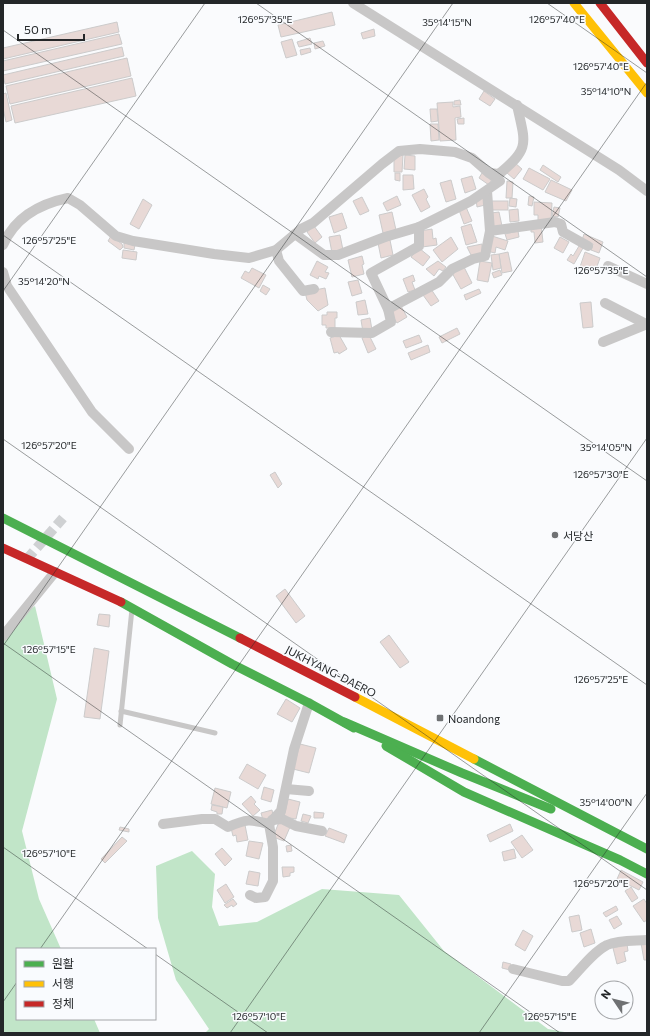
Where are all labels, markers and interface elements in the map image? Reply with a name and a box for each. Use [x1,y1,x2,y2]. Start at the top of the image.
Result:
text: 126°57'35"E [238,13,292,25]
text: 126°57'40"E [529,13,585,25]
scale bar [18,16,84,42]
text: 35°14'15"N [422,16,472,28]
text: 50 m [24,22,52,36]
text: 126°57'40"E [573,60,629,72]
text: 35°14'10"N [581,85,631,97]
text: 126°57'25"E [22,234,76,246]
text: 126°57'35"E [574,264,628,276]
text: 35°14'20"N [18,275,70,287]
text: 126°57'20"E [21,439,77,451]
text: 35°14'05"N [580,441,632,453]
text: 126°57'30"E [573,468,629,480]
place label: 서당산 [563,529,593,542]
marker: 서당산 [550,530,560,540]
text: 126°57'15"E [22,643,76,655]
street label: JUKHYANG-DAERO [283,643,378,700]
text: 126°57'25"E [574,673,628,685]
place label: Noandong [448,712,500,725]
marker: Noandong [435,713,445,723]
text: 35°14'00"N [580,796,632,808]
text: 126°57'10"E [22,847,76,859]
text: 126°57'20"E [573,877,629,889]
legend [16,948,156,1020]
text: 원활 [52,956,74,970]
text: 서행 [52,976,74,990]
north arrow [594,980,634,1020]
text: N [598,987,613,1001]
text: 정체 [52,996,74,1010]
text: 126°57'10"E [232,1010,286,1022]
text: 126°57'15"E [523,1010,577,1022]

